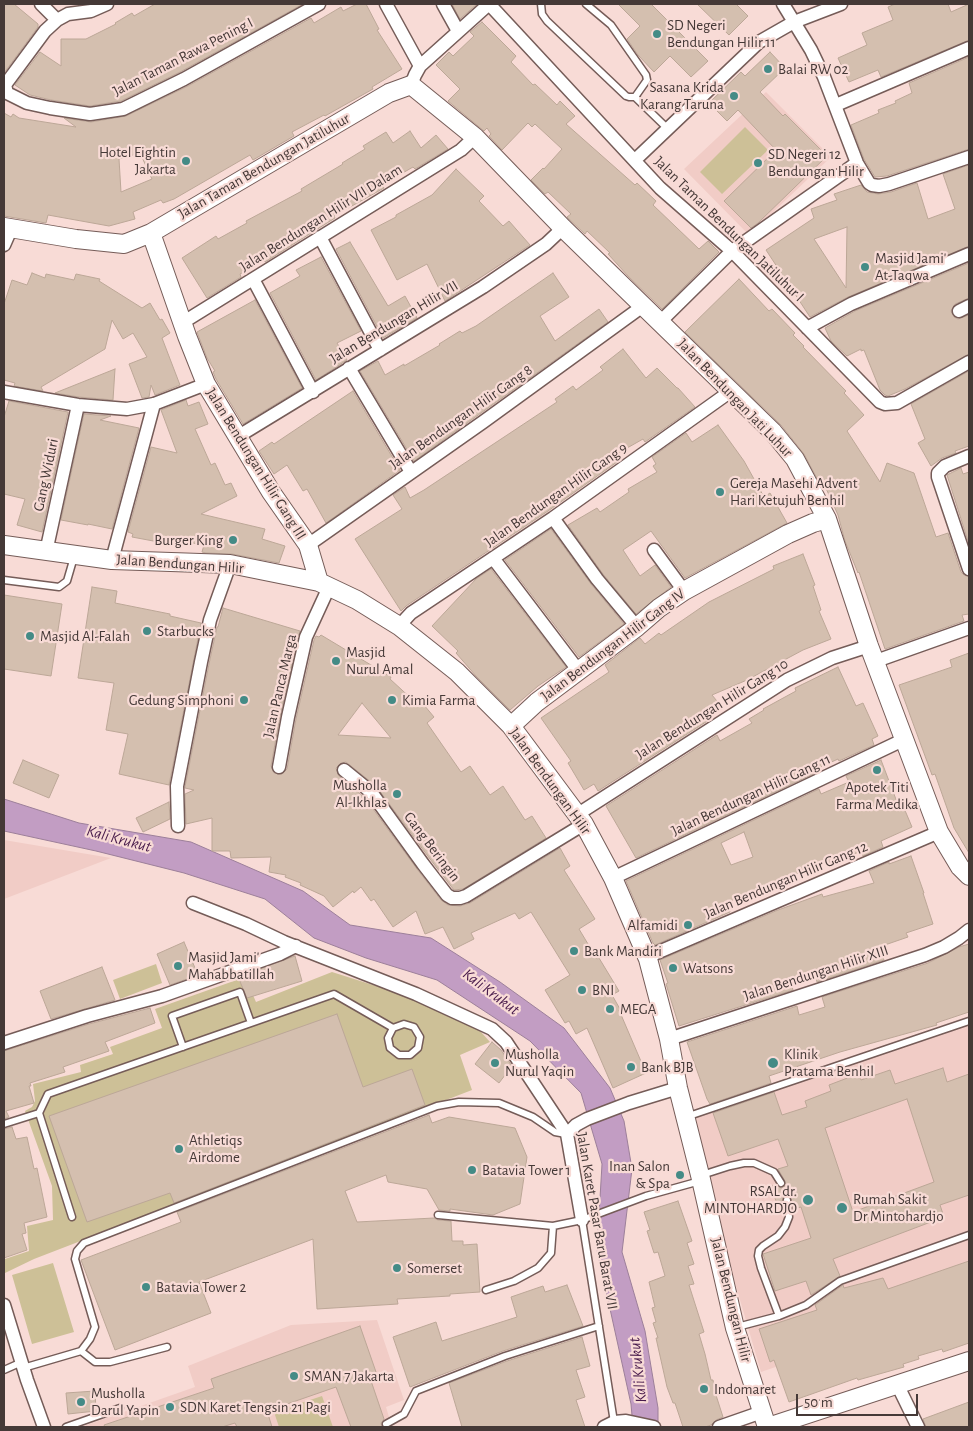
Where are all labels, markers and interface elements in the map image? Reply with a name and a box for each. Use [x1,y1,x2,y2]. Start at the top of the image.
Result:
street label: Jalan Taman Rawa Pening I [110,14,256,100]
place label: SD Negeri Bendungan Hilir 11 [667,16,776,51]
marker: SD Negeri Bendungan Hilir 11 [651,28,663,40]
place label: Balai RW 02 [778,60,848,78]
marker: Balai RW 02 [762,63,774,75]
place label: Sasana Krida Karang Taruna [640,78,724,113]
marker: Sasana Krida Karang Taruna [728,90,740,102]
street label: Jalan Taman Bendungan Jatiluhur [175,109,353,223]
place label: Hotel Eightin Jakarta [99,143,176,178]
place label: SD Negeri 12 Bendungan Hilir [768,145,864,180]
street label: Jalan Taman Bendungan Jatiluhur I [650,153,808,305]
marker: Hotel Eightin Jakarta [180,155,192,167]
marker: SD Negeri 12 Bendungan Hilir [752,157,764,169]
street label: Jalan Bendungan Hilir VII Dalam [236,160,406,276]
place label: Masjid Jami' At-Taqwa [875,249,946,284]
marker: Masjid Jami' At-Taqwa [859,261,871,273]
street label: Jalan Bendungan Hilir VII [326,277,462,367]
street label: Jalan Bendungan Jati Luhur [674,335,796,461]
street label: Jalan Bendungan Hilir Gang 8 [386,361,536,473]
street label: Jalan Bendungan Hilir Gang III [202,385,310,543]
street label: Gang Widuri [30,437,62,513]
street label: Jalan Bendungan Hilir Gang 9 [481,439,631,551]
place label: Gereja Masehi Advent Hari Ketujuh Benhil [730,474,857,509]
marker: Gereja Masehi Advent Hari Ketujuh Benhil [714,486,726,498]
place label: Burger King [154,531,223,549]
marker: Burger King [227,534,239,546]
street label: Jalan Bendungan Hilir [116,551,244,577]
street label: Jalan Bendungan Hilir Gang IV [537,585,689,705]
place label: Starbucks [157,622,214,640]
marker: Starbucks [141,625,153,637]
place label: Masjid Al-Falah [40,627,130,645]
marker: Masjid Al-Falah [24,630,36,642]
street label: Jalan Panca Marga [259,632,301,740]
place label: Masjid Nurul Amal [346,643,413,678]
marker: Masjid Nurul Amal [330,655,342,667]
street label: Jalan Bendungan Hilir Gang 10 [632,655,792,763]
place label: Gedung Simphoni [129,691,234,709]
place label: Kimia Farma [402,691,475,709]
marker: Gedung Simphoni [238,694,250,706]
marker: Kimia Farma [386,694,398,706]
street label: Jalan Bendungan Hilir [505,724,595,838]
street label: Jalan Bendungan Hilir Gang 11 [668,750,834,840]
marker: Apotek Titi Farma Medika [871,764,883,776]
place label: Musholla Al-Ikhlas [333,776,387,811]
place label: Apotek Titi Farma Medika [836,778,918,813]
marker: Musholla Al-Ikhlas [391,788,403,800]
street label: Gang Beringin [400,808,464,886]
water label: Kali Krukut [85,821,153,857]
street label: Jalan Bendungan Hilir Gang 12 [702,837,870,923]
place label: Alfamidi [627,916,678,934]
marker: Alfamidi [682,919,694,931]
street label: Jalan Bendungan Hilir XIII [741,941,891,1005]
place label: Bank Mandiri [584,942,662,960]
marker: Bank Mandiri [568,945,580,957]
place label: Masjid Jami' Mahabbatillah [188,948,274,983]
place label: Watsons [683,959,733,977]
marker: Masjid Jami' Mahabbatillah [172,960,184,972]
marker: Watsons [667,962,679,974]
water label: Kali Krukut [459,964,523,1020]
place label: BNI [592,981,614,999]
marker: BNI [576,984,588,996]
place label: MEGA [620,1000,657,1018]
marker: MEGA [604,1003,616,1015]
place label: Musholla Nurul Yaqin [505,1045,574,1080]
place label: Klinik Pratama Benhil [784,1045,874,1080]
marker: Klinik Pratama Benhil [766,1056,780,1070]
marker: Musholla Nurul Yaqin [489,1057,501,1069]
place label: Bank BJB [641,1058,694,1076]
marker: Bank BJB [625,1061,637,1073]
place label: Athletiqs Airdome [189,1131,242,1166]
street label: Jalan Karet Pasar Baru Barat VII [573,1131,621,1311]
marker: Athletiqs Airdome [173,1143,185,1155]
place label: Inan Salon & Spa [609,1157,670,1192]
place label: Batavia Tower 1 [482,1161,571,1179]
marker: Batavia Tower 1 [466,1164,478,1176]
marker: Inan Salon & Spa [674,1169,686,1181]
place label: RSAL dr. MINTOHARDJO [704,1182,797,1217]
place label: Rumah Sakit Dr Mintohardjo [853,1190,944,1225]
marker: RSAL dr. MINTOHARDJO [801,1193,815,1207]
marker: Rumah Sakit Dr Mintohardjo [835,1201,849,1215]
street label: Jalan Bendungan Hilir [707,1236,755,1364]
place label: Somerset [407,1259,462,1277]
marker: Somerset [391,1262,403,1274]
place label: Batavia Tower 2 [156,1278,246,1296]
marker: Batavia Tower 2 [140,1281,152,1293]
water label: Kali Krukut [625,1336,651,1404]
place label: SMAN 7 Jakarta [304,1367,394,1385]
marker: SMAN 7 Jakarta [288,1370,300,1382]
place label: Indomaret [714,1380,776,1398]
marker: Indomaret [698,1383,710,1395]
place label: Musholla Darul Yapin [91,1384,159,1419]
scale bar [798,1384,920,1416]
text: 50 m [804,1395,833,1410]
marker: Musholla Darul Yapin [75,1396,87,1408]
place label: SDN Karet Tengsin 21 Pagi [180,1398,331,1416]
marker: SDN Karet Tengsin 21 Pagi [164,1401,176,1413]

